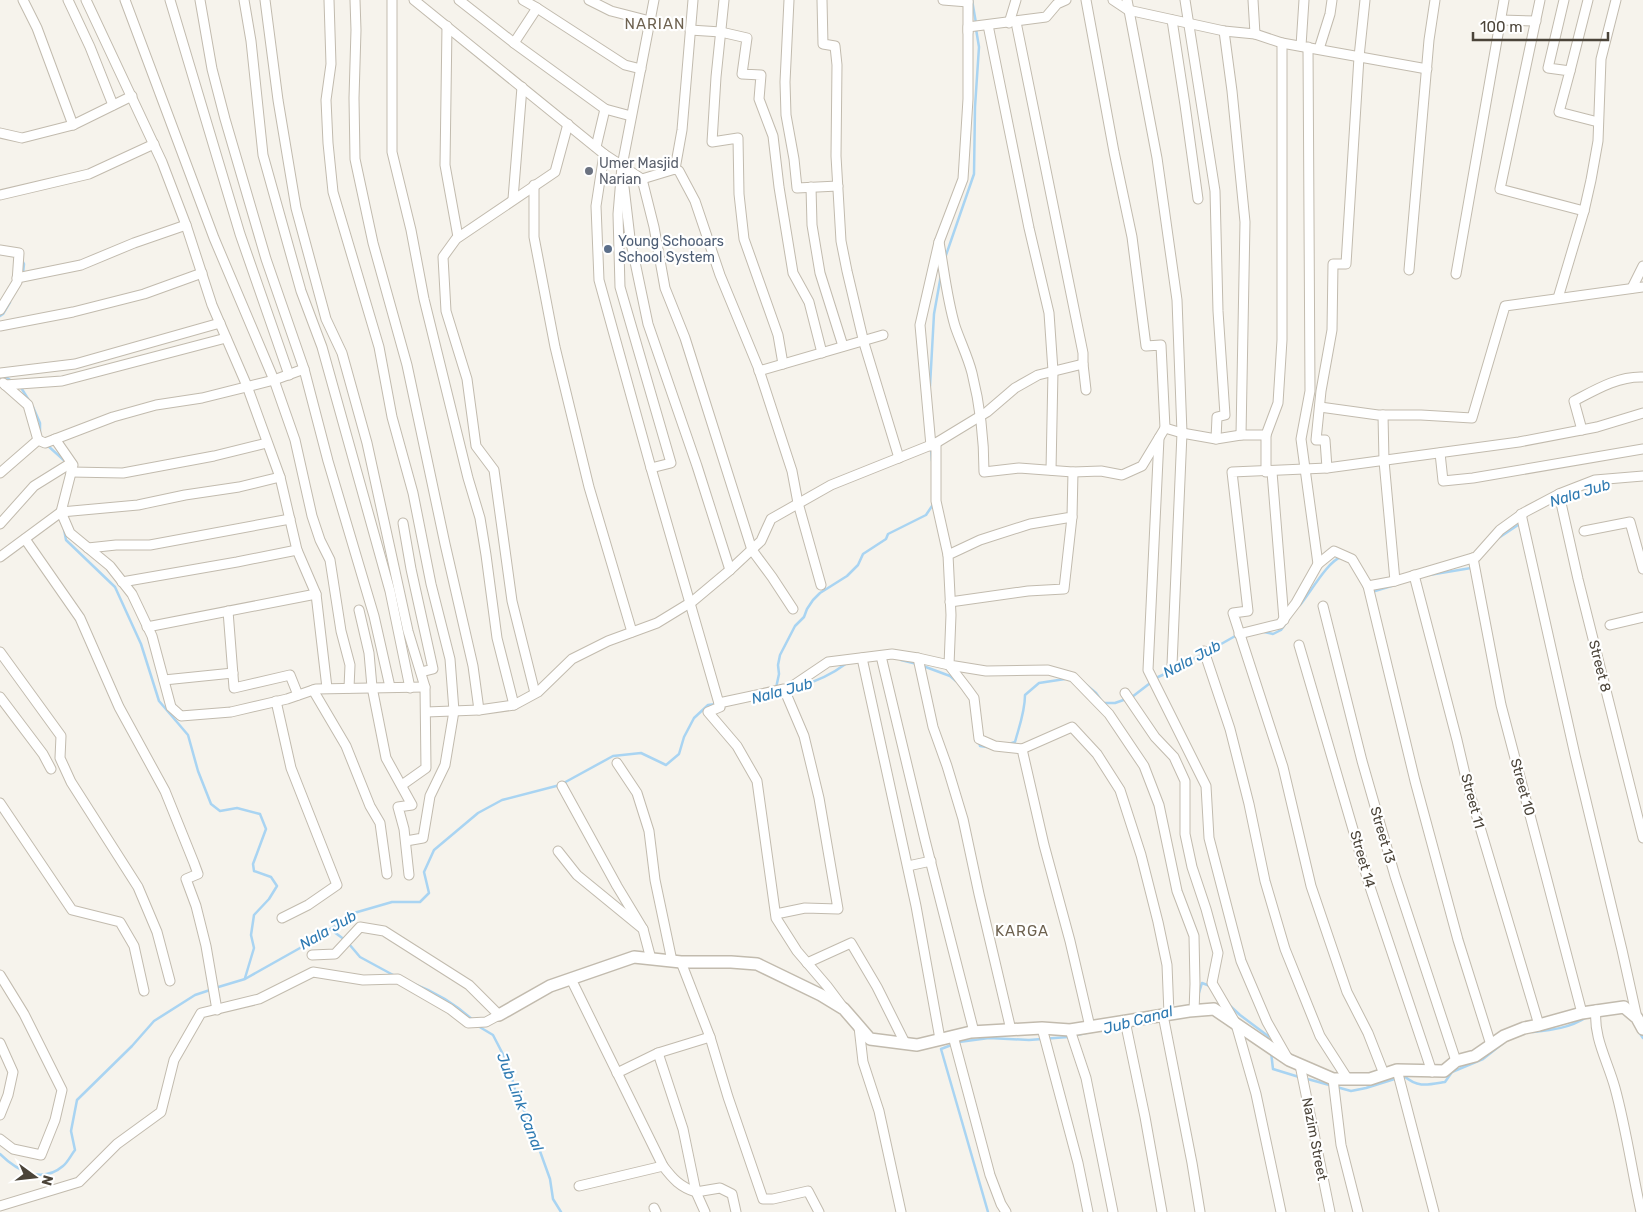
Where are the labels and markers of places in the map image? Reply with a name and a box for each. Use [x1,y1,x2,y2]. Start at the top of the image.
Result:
place label: Umer Masjid Narian [599,155,679,188]
marker: Umer Masjid Narian [583,165,595,177]
place label: Young Schooars School System [618,233,724,266]
marker: Young Schooars School System [602,243,614,255]

